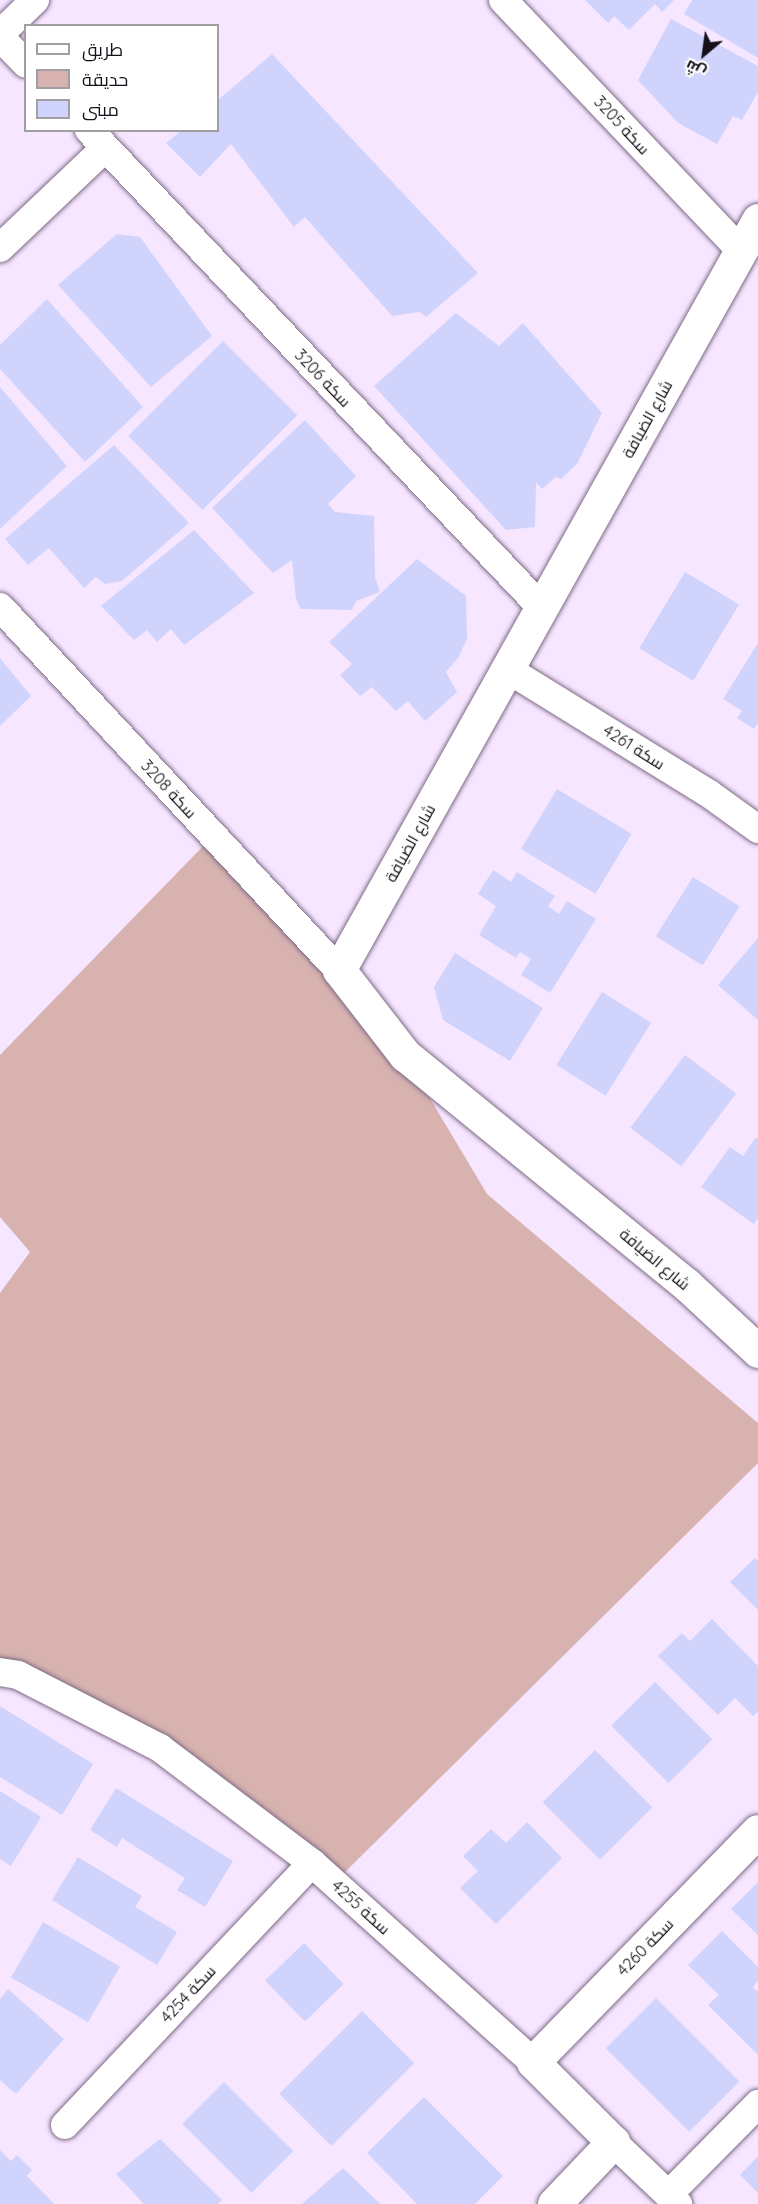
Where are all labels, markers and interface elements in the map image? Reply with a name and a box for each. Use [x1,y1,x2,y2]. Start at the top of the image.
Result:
legend [24,24,219,132]
north arrow [674,24,734,84]
text: طريق [82,38,123,61]
text: ش [681,56,709,83]
text: حديقة [82,68,128,91]
street label: سكة 3205 [590,92,654,158]
text: مبنى [82,98,119,121]
street label: سكة 3206 [291,345,355,411]
street label: شارع الضيافة [618,377,676,461]
street label: سكة 4261 [600,721,668,773]
street label: سكة 3208 [137,756,201,822]
street label: شارع الضيافة [381,801,439,885]
street label: شارع الضيافة [616,1224,694,1294]
street label: سكة 4255 [328,1876,394,1938]
street label: سكة 4260 [613,1914,677,1980]
street label: سكة 4254 [156,1961,220,2027]

